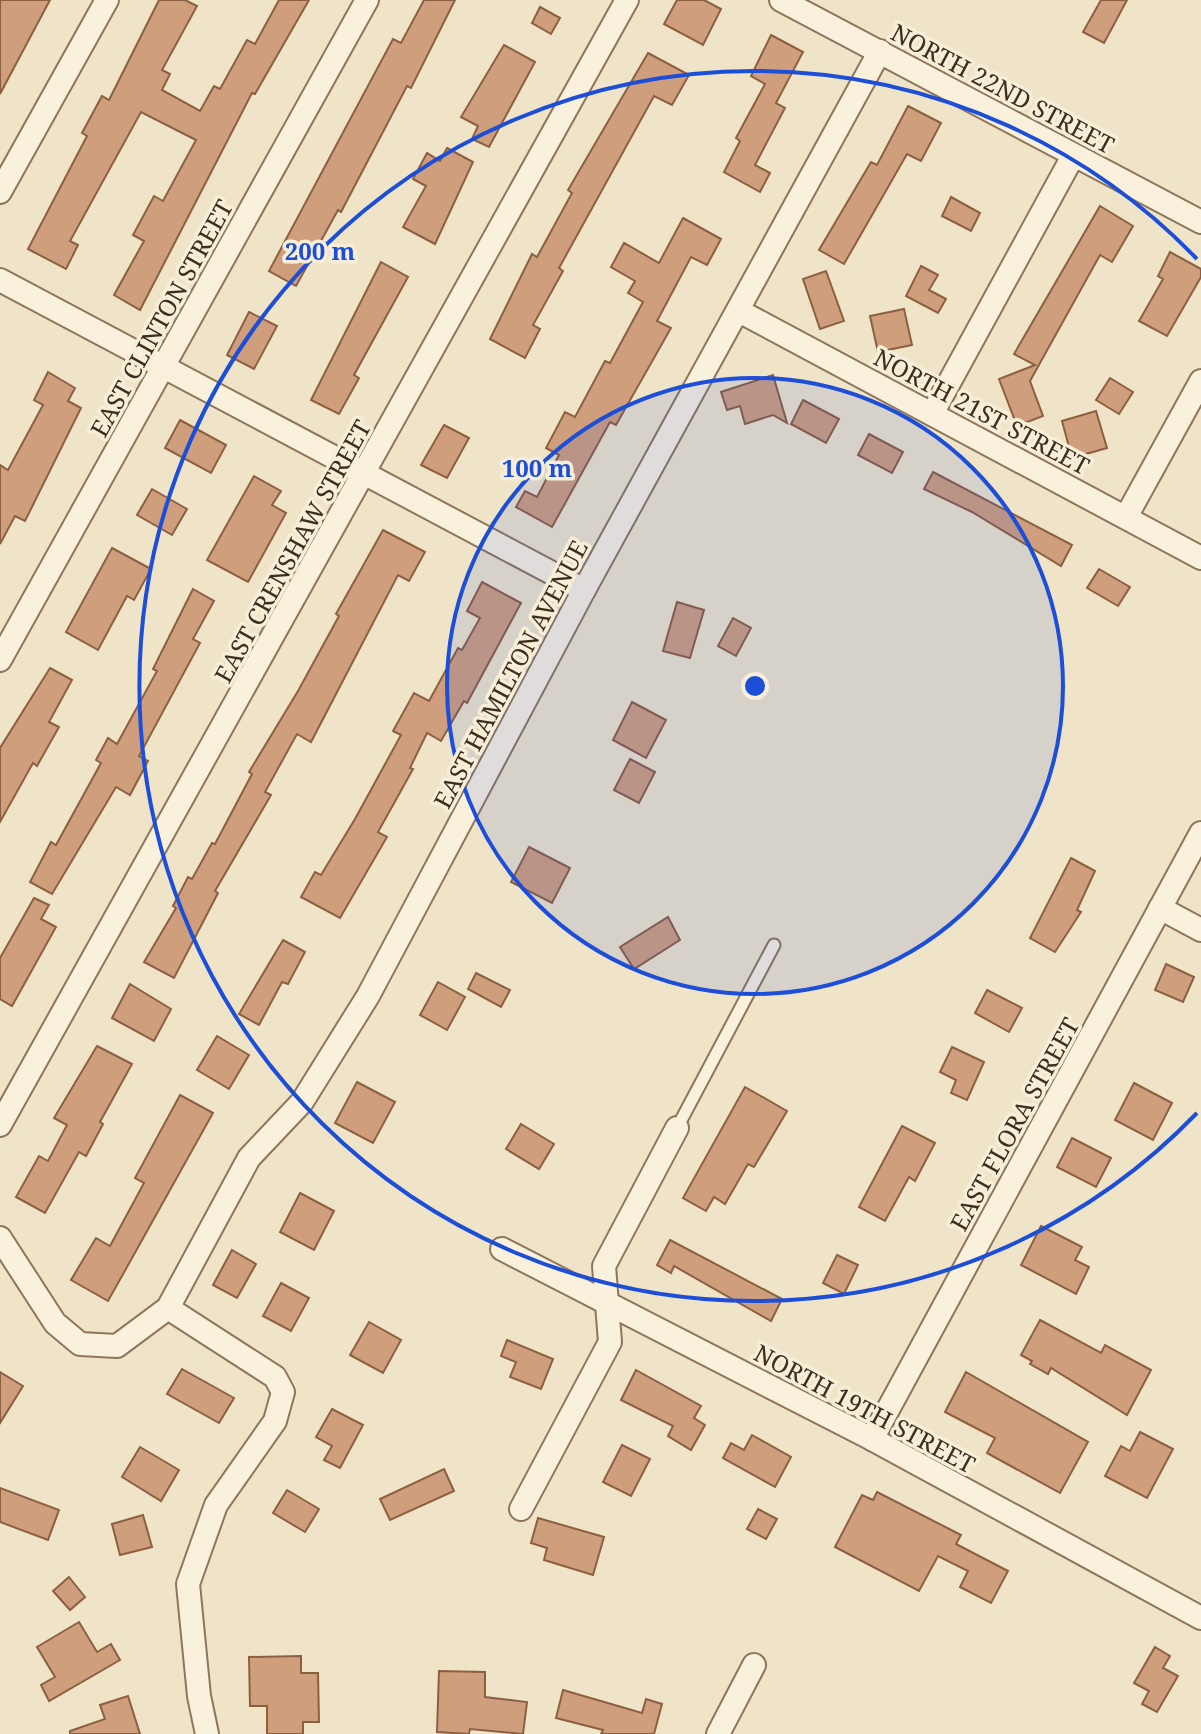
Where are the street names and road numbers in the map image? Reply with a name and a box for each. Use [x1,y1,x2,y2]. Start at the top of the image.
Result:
street label: NORTH 22ND STREET [886,15,1120,161]
street label: EAST CLINTON STREET [82,193,240,443]
street label: NORTH 21ST STREET [869,340,1096,482]
street label: EAST CRENSHAW STREET [206,414,378,688]
street label: EAST HAMILTON AVENUE [425,534,595,814]
street label: EAST FLORA STREET [942,1011,1086,1236]
street label: NORTH 19TH STREET [749,1336,982,1480]

